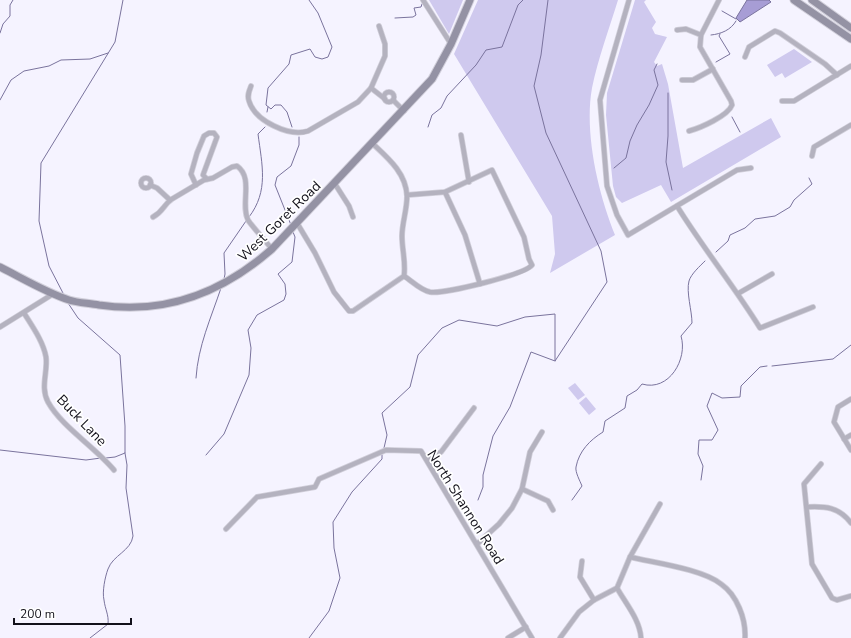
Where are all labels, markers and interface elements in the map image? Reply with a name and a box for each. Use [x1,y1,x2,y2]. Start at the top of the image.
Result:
street label: West Goret Road [234,177,325,266]
street label: Buck Lane [52,390,111,450]
street label: North Shannon Road [423,446,509,568]
scale bar [14,600,131,626]
text: 200 m [20,606,55,622]

